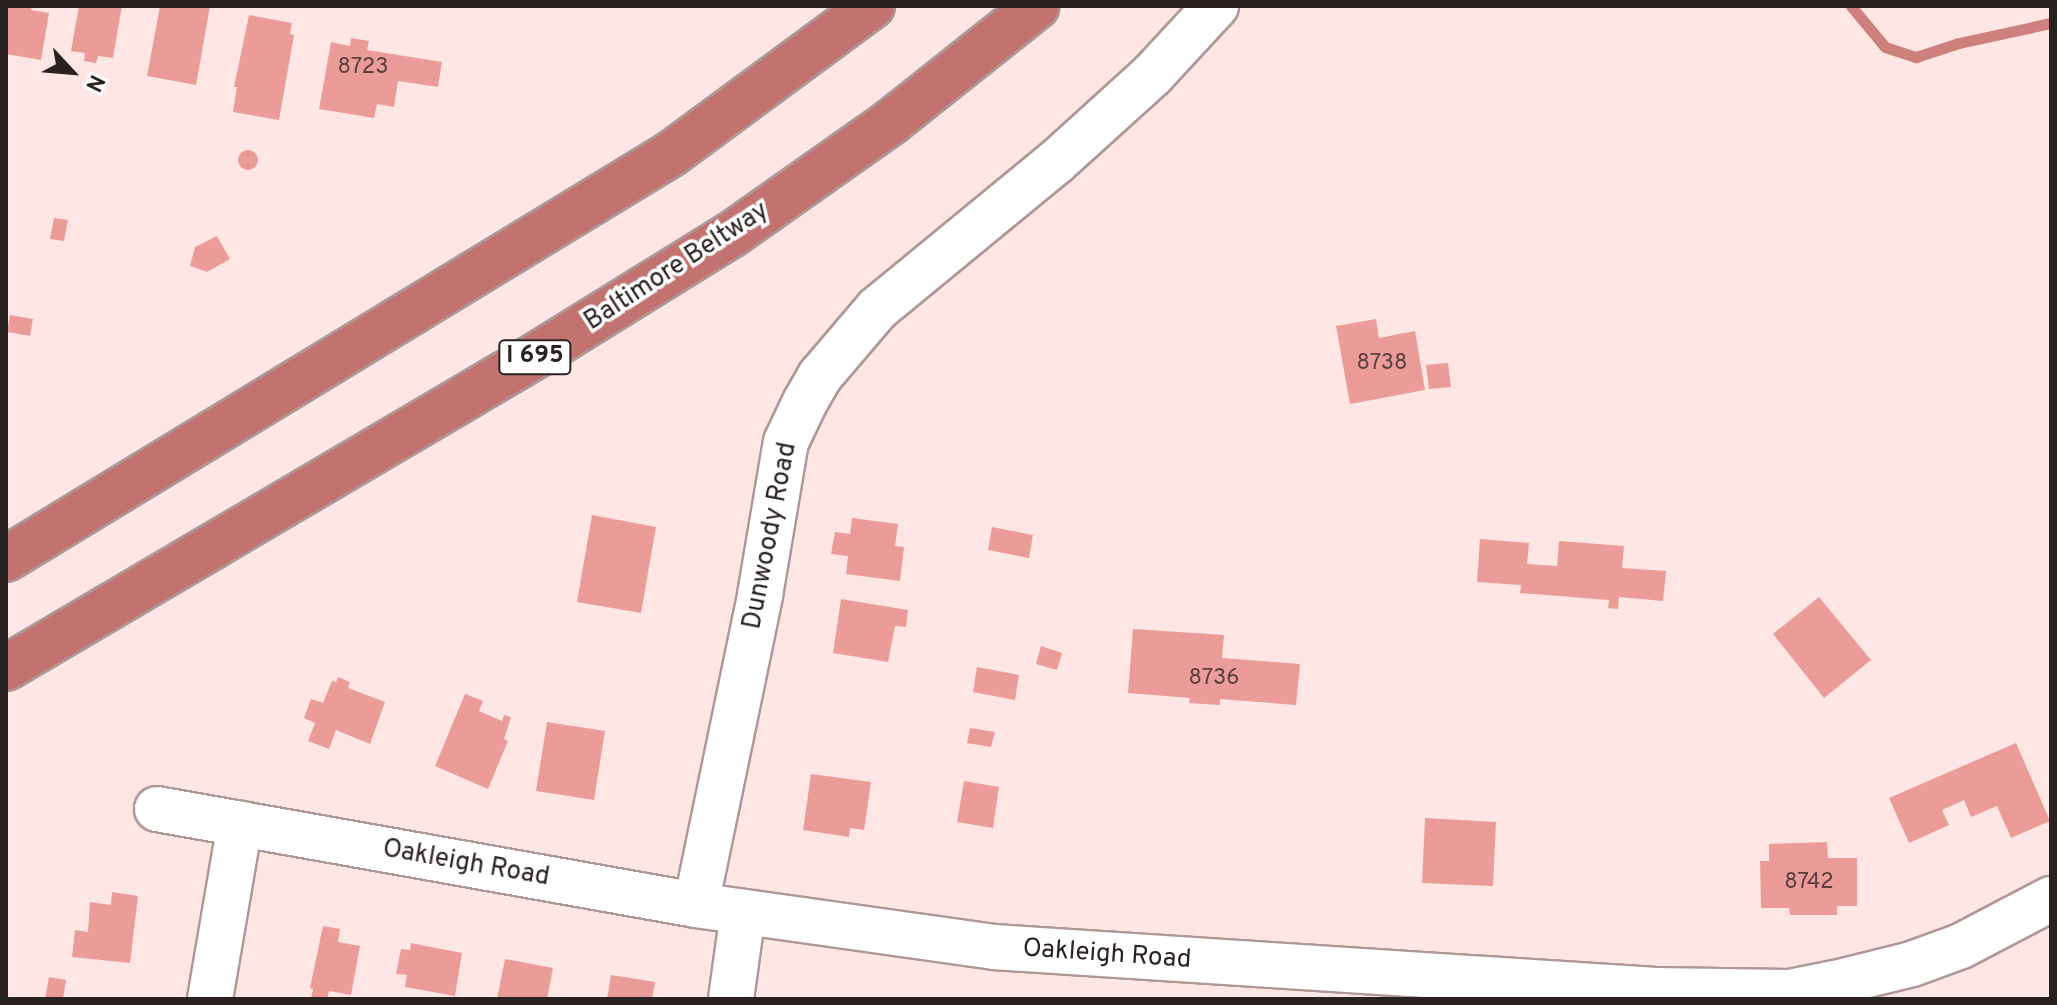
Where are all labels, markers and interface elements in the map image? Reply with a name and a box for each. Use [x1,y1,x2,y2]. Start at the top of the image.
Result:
north arrow [32,32,112,112]
house number: 8723 [337,55,389,81]
text: N [78,70,110,96]
street label: Baltimore Beltway [579,196,775,338]
road number: I 695 [497,337,573,377]
house number: 8738 [1356,351,1408,377]
street label: Dunwoody Road [738,440,804,632]
house number: 8736 [1189,666,1239,692]
street label: Oakleigh Road [380,834,552,894]
house number: 8742 [1784,870,1834,896]
street label: Oakleigh Road [1022,934,1192,976]

